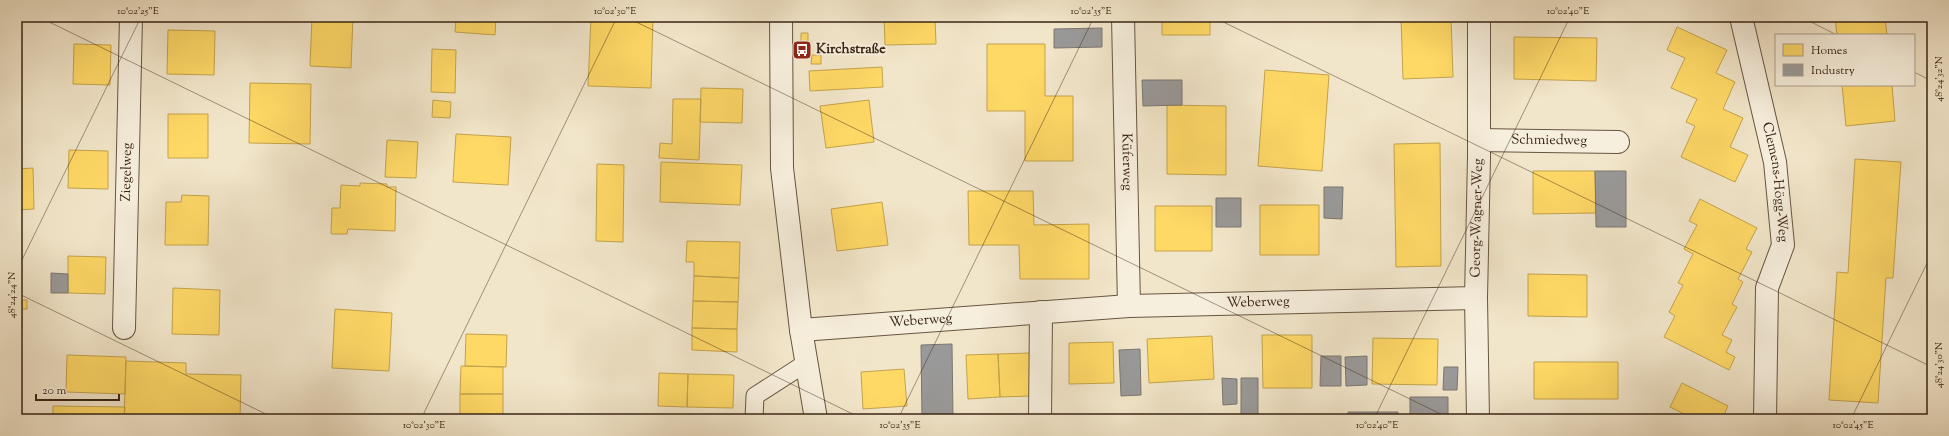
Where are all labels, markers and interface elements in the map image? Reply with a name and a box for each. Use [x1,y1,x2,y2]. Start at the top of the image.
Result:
text: 10°02'25"E [117,4,159,19]
text: 10°02'30"E [594,4,636,19]
text: 10°02'35"E [1071,4,1111,19]
text: 10°02'40"E [1547,4,1589,19]
legend [1775,34,1915,86]
bus stop icon: Kirchstraße [791,39,813,61]
place label: Kirchstraße [816,40,886,60]
text: Homes [1811,42,1847,60]
text: 48°24'32"N [1932,56,1947,102]
text: Industry [1811,62,1855,80]
street label: Clemens-Högg-Weg [1756,120,1793,243]
street label: Schmiedweg [1511,130,1587,152]
street label: Küferweg [1115,133,1137,191]
street label: Ziegelweg [117,142,138,202]
street label: Georg-Wagner-Weg [1466,158,1489,278]
text: 48°24'24"N [5,272,20,318]
street label: Weberweg [1226,292,1290,314]
street label: Weberweg [888,309,953,334]
text: 48°24'30"N [1932,342,1947,388]
scale bar [36,376,119,402]
text: 20 m [42,382,67,400]
text: 10°02'30"E [403,418,445,433]
text: 10°02'35"E [880,418,920,433]
text: 10°02'40"E [1356,418,1398,433]
text: 10°02'45"E [1833,418,1873,433]

